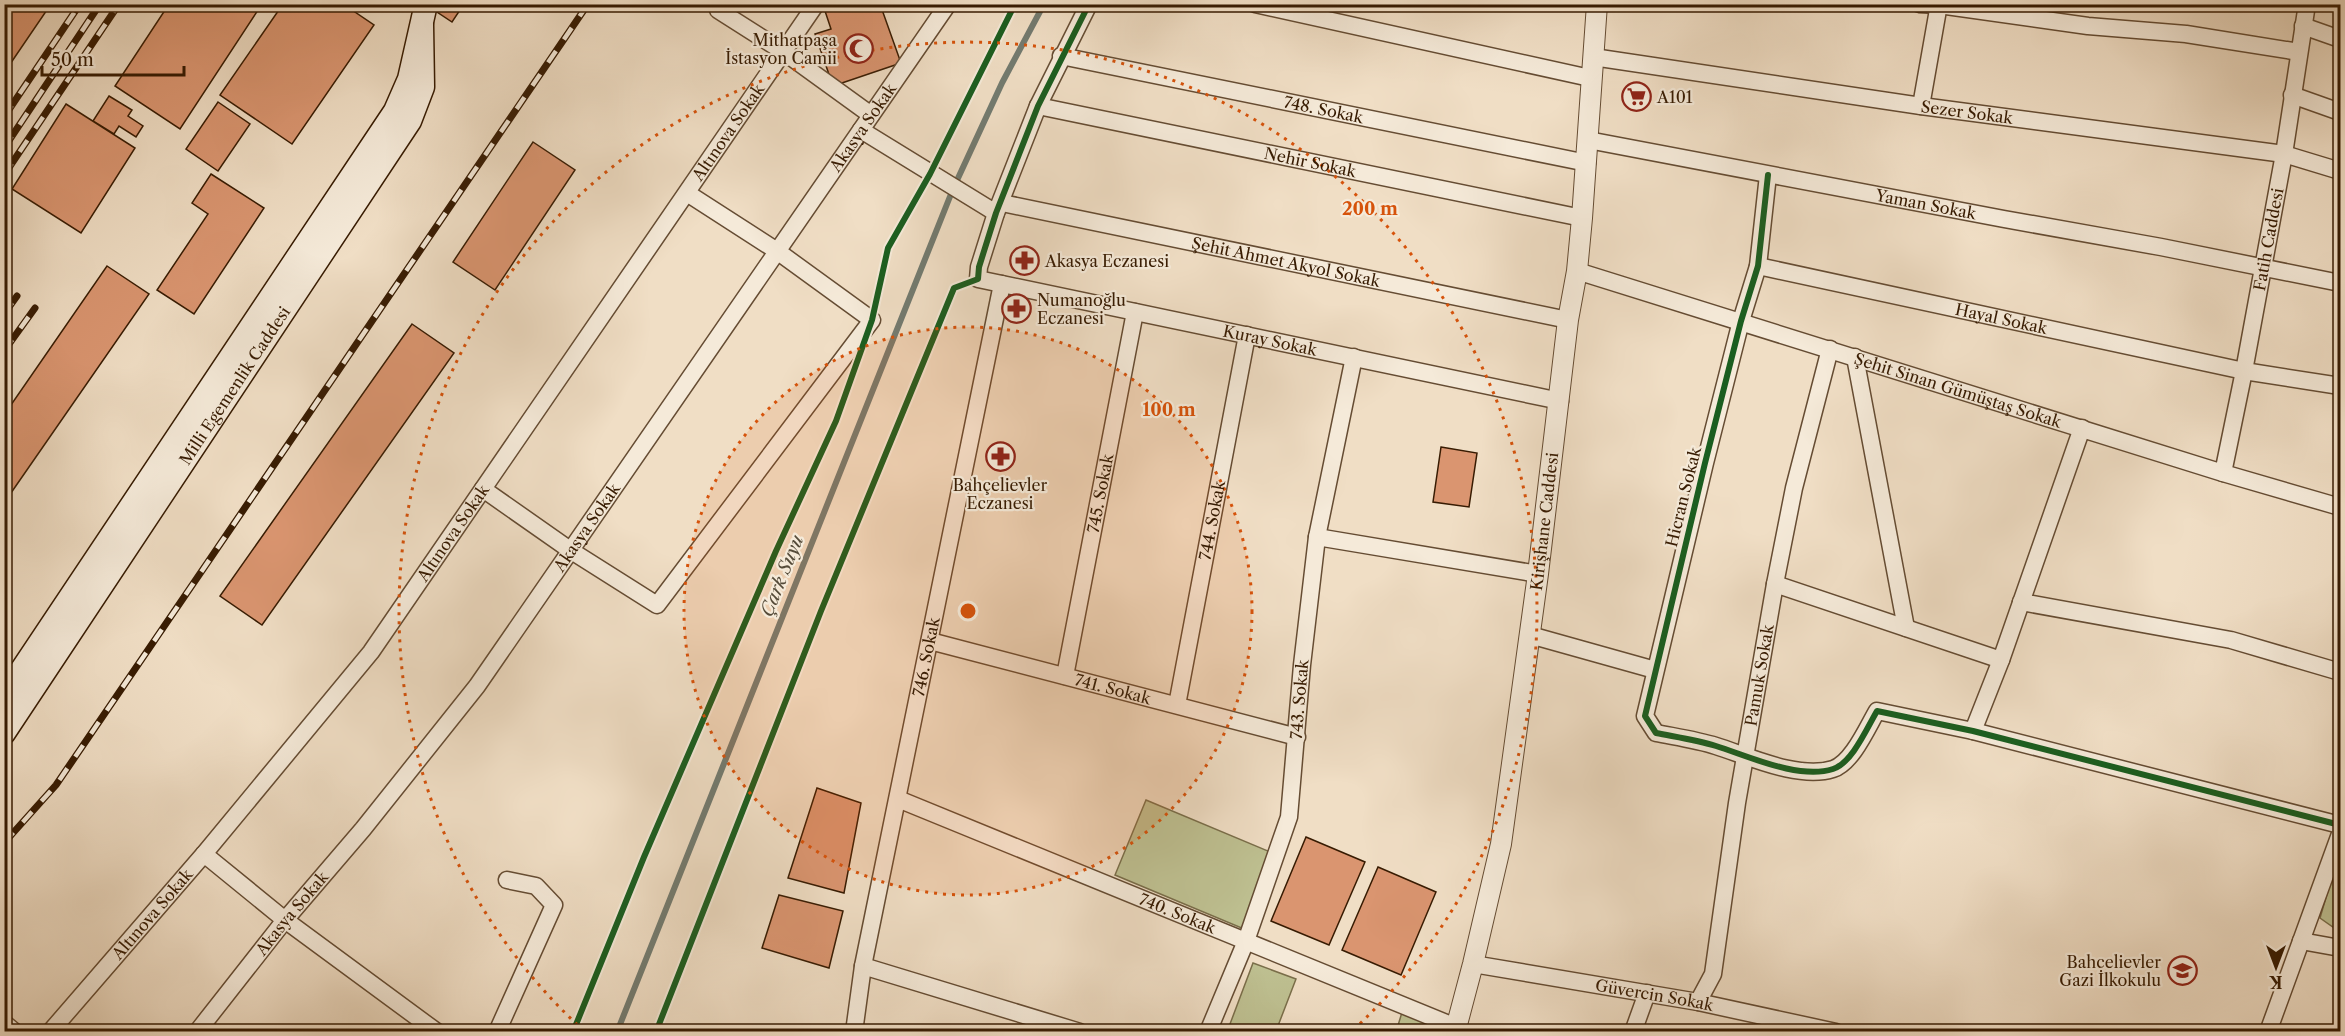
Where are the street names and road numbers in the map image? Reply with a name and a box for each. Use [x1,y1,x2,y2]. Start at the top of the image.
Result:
street label: Altınova Sokak [687,79,769,185]
street label: Akasya Sokak [825,79,901,176]
street label: 748. Sokak [1282,92,1366,127]
street label: Sezer Sokak [1920,96,2015,128]
street label: Nehir Sokak [1263,143,1359,181]
street label: Yaman Sokak [1873,185,1979,224]
street label: Fatih Caddesi [2249,186,2288,292]
street label: Şehit Ahmet Akyol Sokak [1190,232,1383,291]
street label: Hayal Sokak [1954,299,2050,338]
street label: Milli Egemenlik Caddesi [175,302,294,468]
street label: Kuray Sokak [1221,321,1320,360]
street label: Şehit Sinan Gümüştaş Sokak [1852,348,2065,432]
street label: Hicran Sokak [1661,444,1705,549]
street label: Kirişhane Caddesi [1526,451,1562,592]
street label: 745. Sokak [1083,452,1118,534]
street label: 744. Sokak [1195,478,1229,562]
street label: Akasya Sokak [548,479,625,576]
street label: Altınova Sokak [412,480,494,586]
street label: 746. Sokak [908,615,944,698]
street label: Pamuk Sokak [1741,622,1778,728]
street label: 743. Sokak [1286,658,1313,740]
street label: 741. Sokak [1073,669,1154,709]
street label: Altınova Sokak [107,864,197,964]
street label: Akasya Sokak [251,867,333,960]
street label: 740. Sokak [1136,889,1220,938]
street label: Güvercin Sokak [1594,975,1716,1015]

